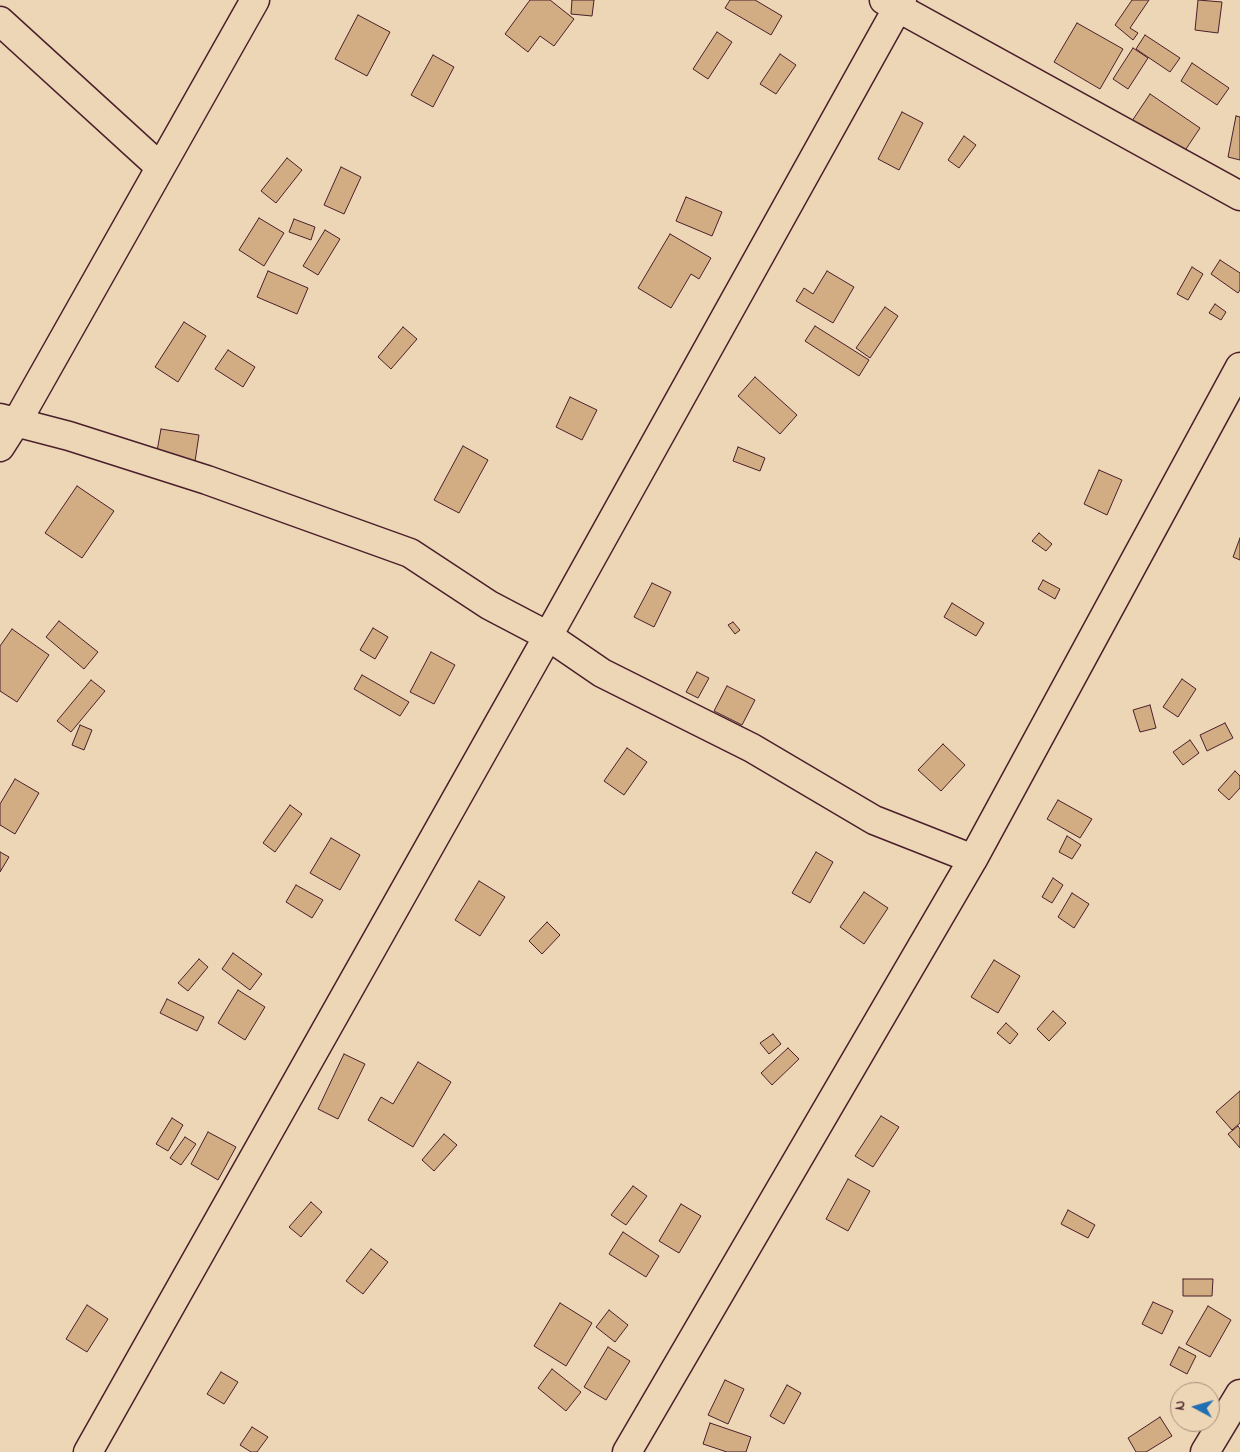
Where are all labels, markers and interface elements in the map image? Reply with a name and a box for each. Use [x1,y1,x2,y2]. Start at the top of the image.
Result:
north arrow [1170,1382,1220,1432]
text: N [1170,1400,1192,1411]

